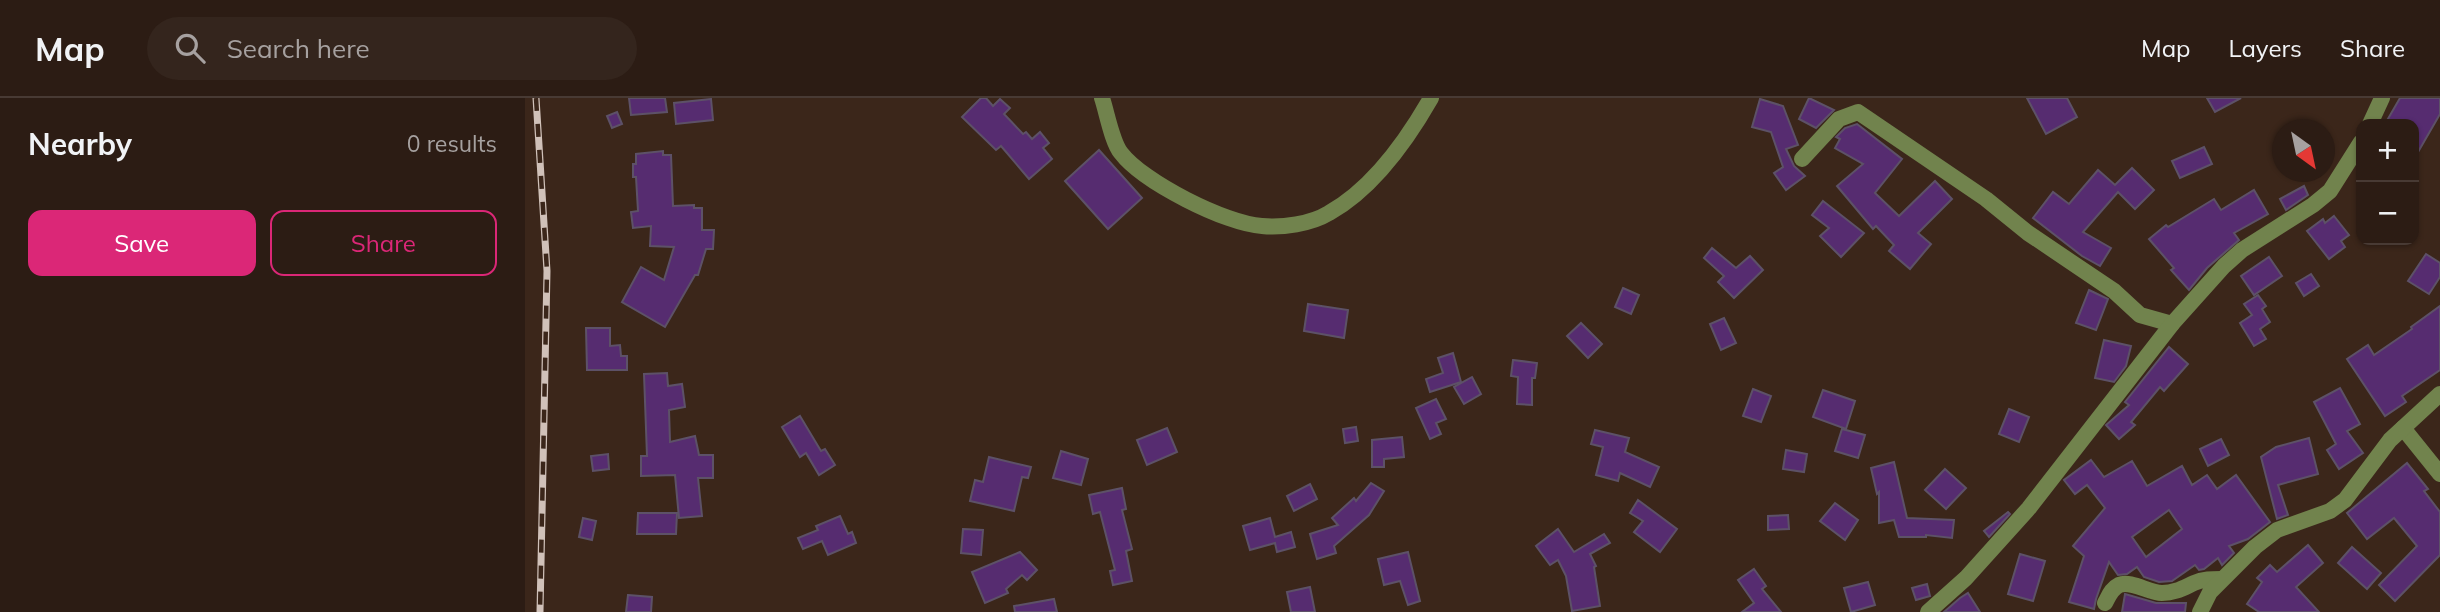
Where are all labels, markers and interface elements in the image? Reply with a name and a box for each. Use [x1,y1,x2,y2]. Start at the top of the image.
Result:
search box [147,17,637,80]
text: Map [35,28,105,69]
icon: search [171,29,209,67]
text: Search here [227,32,370,65]
text: Map [2141,33,2190,63]
text: Layers [2228,33,2302,63]
text: Share [2340,33,2405,63]
north arrow [2272,119,2335,182]
map controls [2356,119,2419,245]
button: + [2356,119,2419,182]
text: Nearby [28,125,132,163]
text: 0 results [407,129,497,158]
button: − [2356,182,2419,245]
button: Save [28,210,256,276]
button: Share [270,210,497,276]

